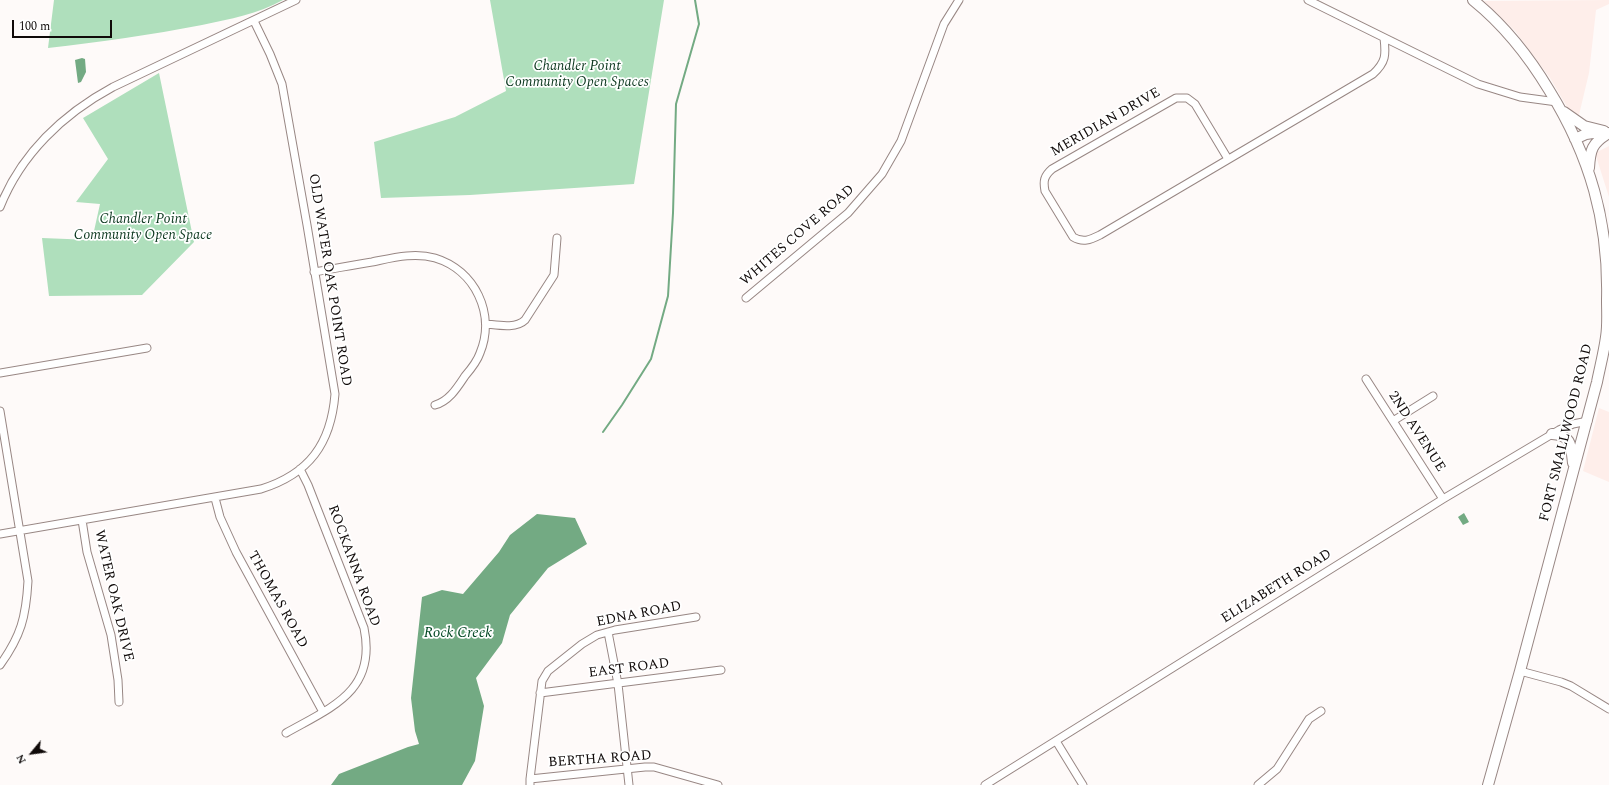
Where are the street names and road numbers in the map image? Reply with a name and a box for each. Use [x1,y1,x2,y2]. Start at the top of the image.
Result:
street label: MERIDIAN DRIVE [1048,85,1164,161]
street label: OLD WATER OAK POINT ROAD [304,172,354,388]
street label: WHITES COVE ROAD [738,182,858,290]
street label: FORT SMALLWOOD ROAD [1537,342,1597,524]
street label: 2ND AVENUE [1384,389,1448,475]
street label: ROCKANNA ROAD [323,503,383,629]
street label: WATER OAK DRIVE [90,529,136,663]
street label: ELIZABETH ROAD [1219,546,1335,628]
street label: THOMAS ROAD [243,549,311,651]
street label: EDNA ROAD [595,599,683,631]
street label: EAST ROAD [588,656,670,682]
street label: BERTHA ROAD [548,748,652,772]

